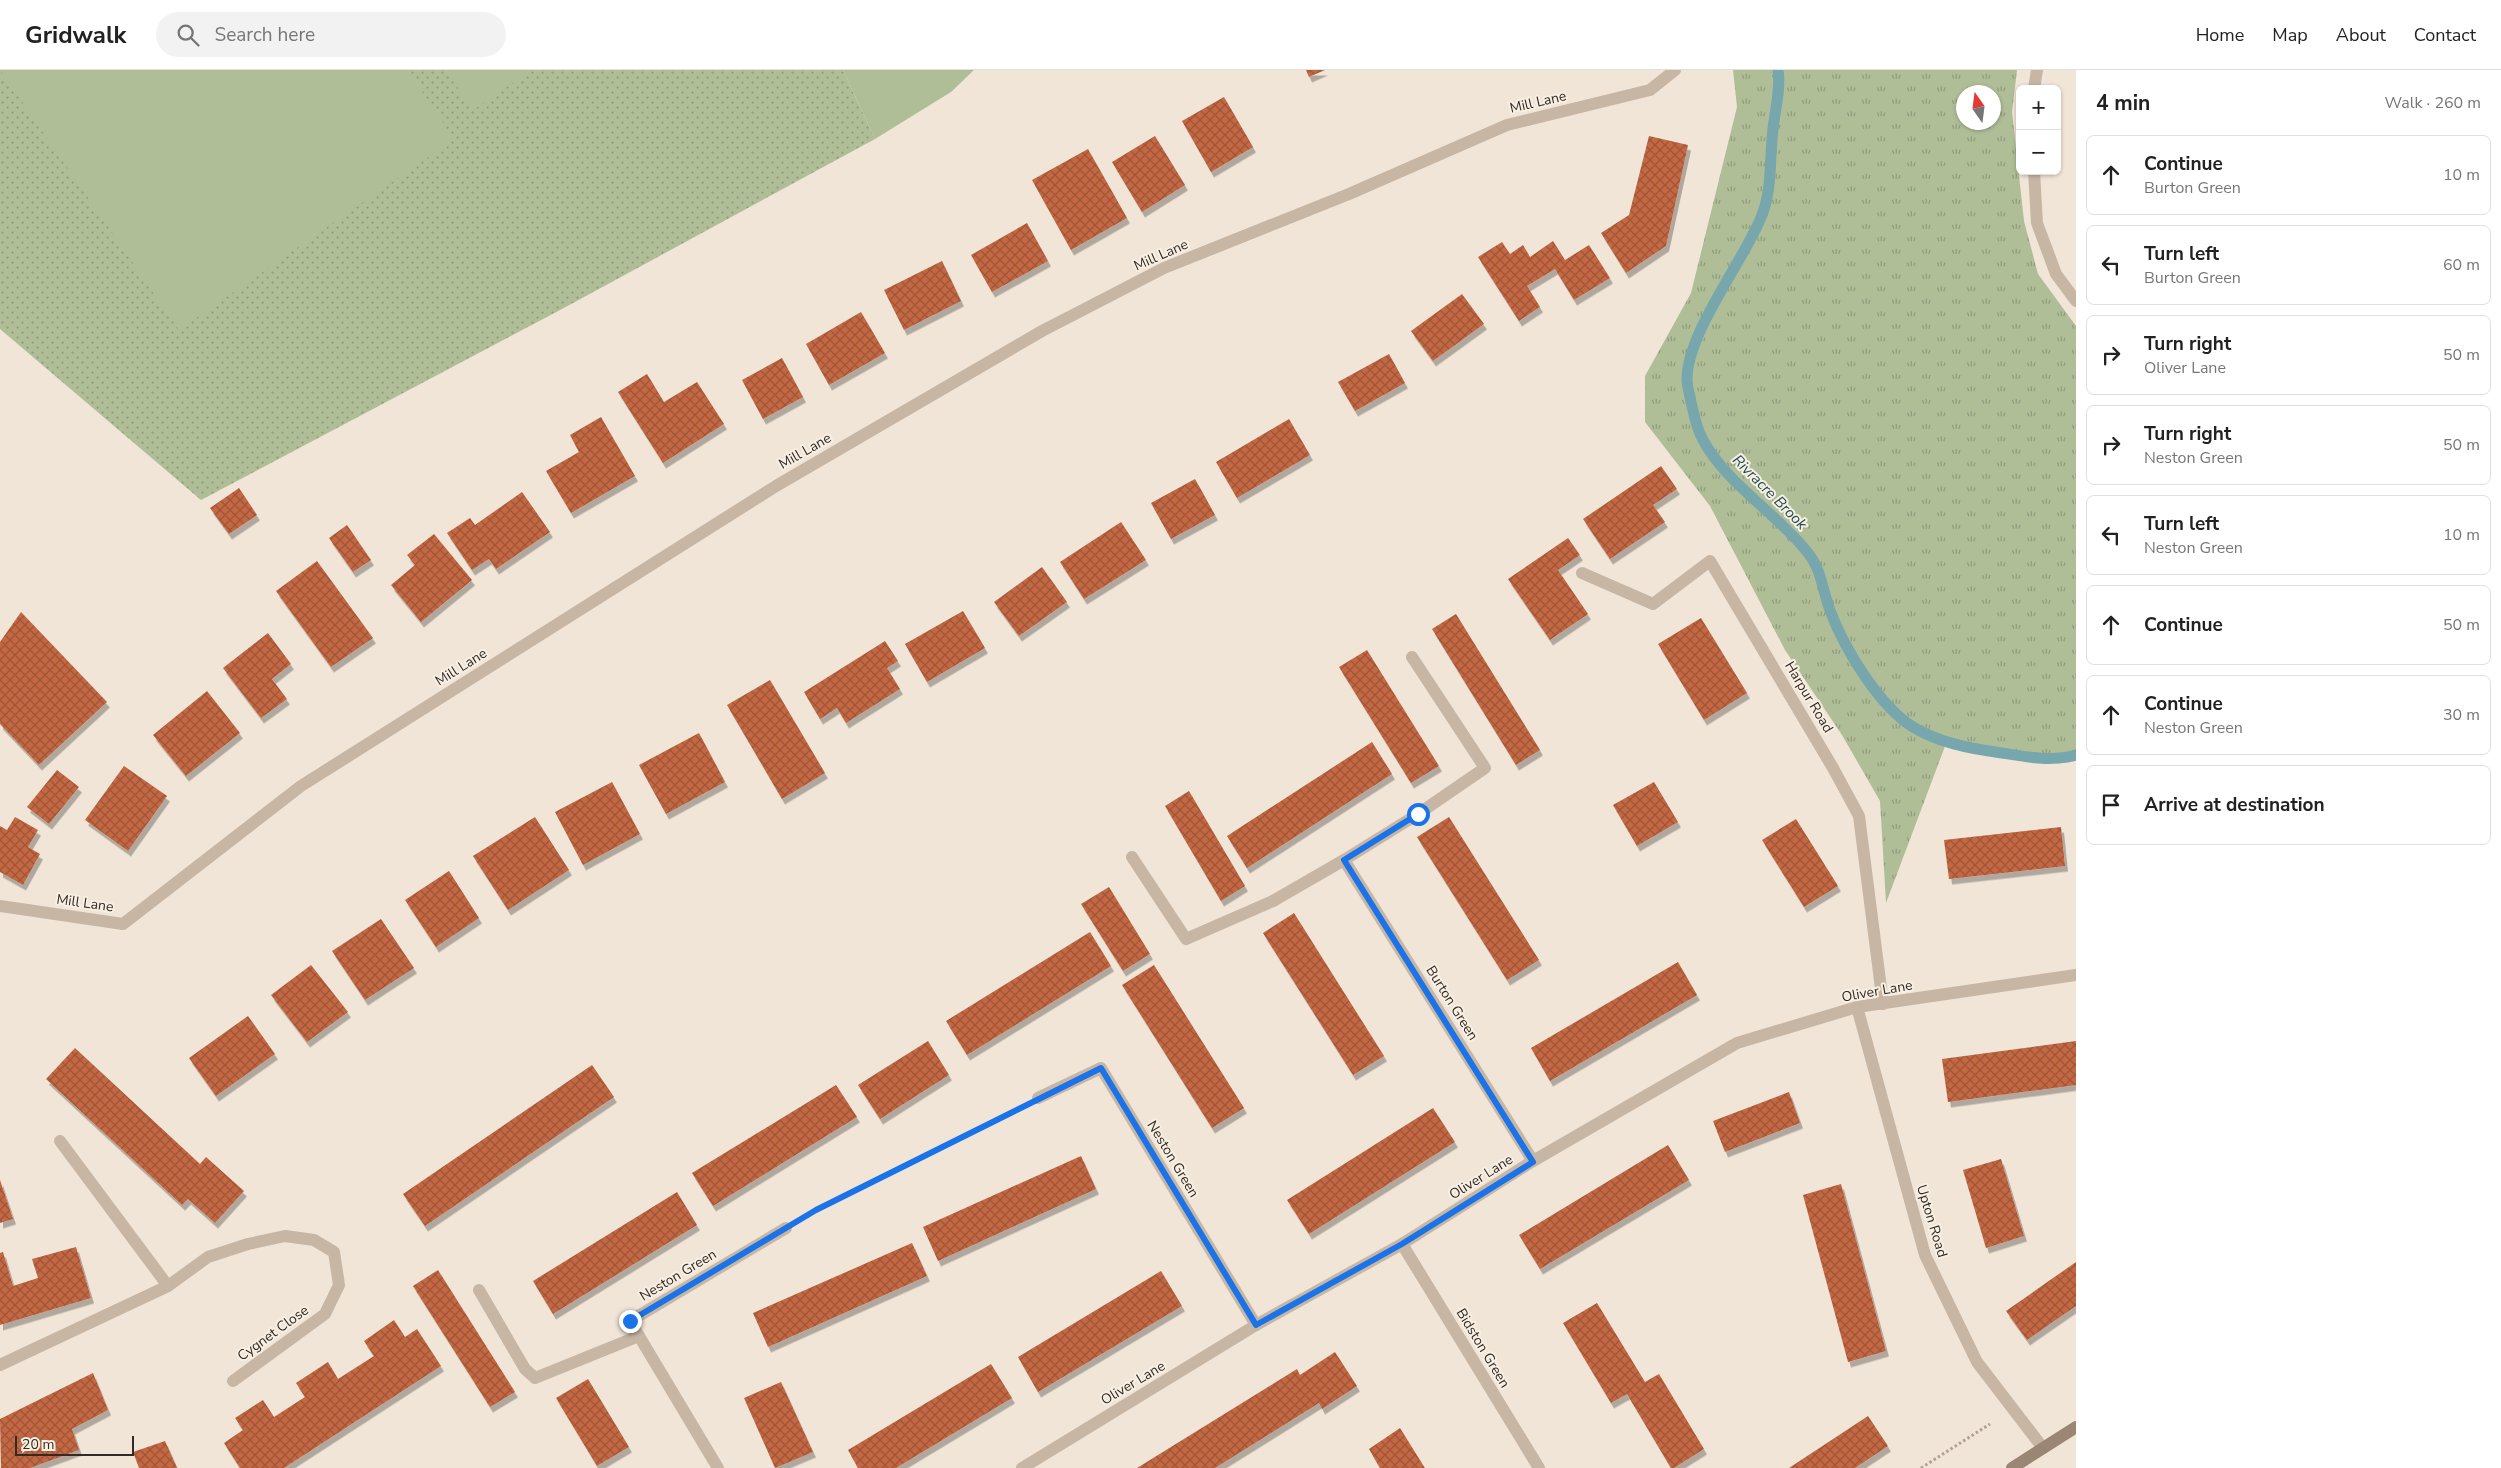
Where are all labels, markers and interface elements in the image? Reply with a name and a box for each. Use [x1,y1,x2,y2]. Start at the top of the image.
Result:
search box [156,12,506,57]
text: Gridwalk [25,19,126,51]
icon: search [174,21,202,49]
text: Search here [214,22,315,48]
text: Home [2196,23,2244,47]
text: Map [2272,23,2308,47]
text: About [2336,23,2386,47]
text: Contact [2414,23,2476,47]
north arrow [1956,85,2001,130]
map controls [2016,85,2061,175]
button: + [2016,85,2061,130]
street label: Mill Lane [1508,86,1568,118]
text: 4 min [2096,89,2150,117]
text: Walk · 260 m [2385,92,2481,114]
button: − [2016,130,2061,175]
text: Continue [2144,151,2223,177]
icon: ahead [2097,161,2125,189]
text: 10 m [2443,164,2480,186]
text: Burton Green [2144,177,2241,199]
street label: Mill Lane [1131,235,1191,275]
text: Turn left [2144,241,2219,267]
icon: left [2097,251,2125,279]
text: 60 m [2443,254,2480,276]
text: Burton Green [2144,267,2241,289]
text: Turn right [2144,331,2231,357]
icon: right [2097,341,2125,369]
text: 50 m [2443,344,2480,366]
text: Oliver Lane [2144,357,2226,379]
text: Turn right [2144,421,2231,447]
street label: Mill Lane [775,428,835,474]
icon: right [2097,431,2125,459]
text: 50 m [2443,434,2480,456]
text: Neston Green [2144,447,2243,469]
water label: Rivracre Brook [1728,450,1812,534]
text: Turn left [2144,511,2219,537]
icon: left [2097,521,2125,549]
text: 10 m [2443,524,2480,546]
text: Neston Green [2144,537,2243,559]
icon: ahead [2097,611,2125,639]
text: Continue [2144,612,2223,638]
text: 50 m [2443,614,2480,636]
street label: Mill Lane [432,644,490,690]
street label: Harpur Road [1780,658,1838,736]
text: Continue [2144,691,2223,717]
icon: ahead [2097,701,2125,729]
text: 30 m [2443,704,2480,726]
text: Neston Green [2144,717,2243,739]
icon: arrive [2097,791,2125,819]
text: Arrive at destination [2144,792,2325,818]
route start [1407,803,1430,826]
street label: Mill Lane [55,890,115,916]
street label: Burton Green [1421,962,1483,1044]
street label: Oliver Lane [1840,975,1914,1007]
street label: Neston Green [1143,1117,1203,1201]
street label: Oliver Lane [1446,1150,1516,1204]
street label: Upton Road [1912,1182,1952,1260]
street label: Neston Green [636,1245,720,1305]
street label: Cygnet Close [234,1301,312,1365]
street label: Bidston Green [1452,1305,1514,1391]
route end [619,1310,642,1333]
street label: Oliver Lane [1097,1356,1169,1410]
scale bar [15,1433,134,1456]
text: 20 m [22,1435,54,1454]

